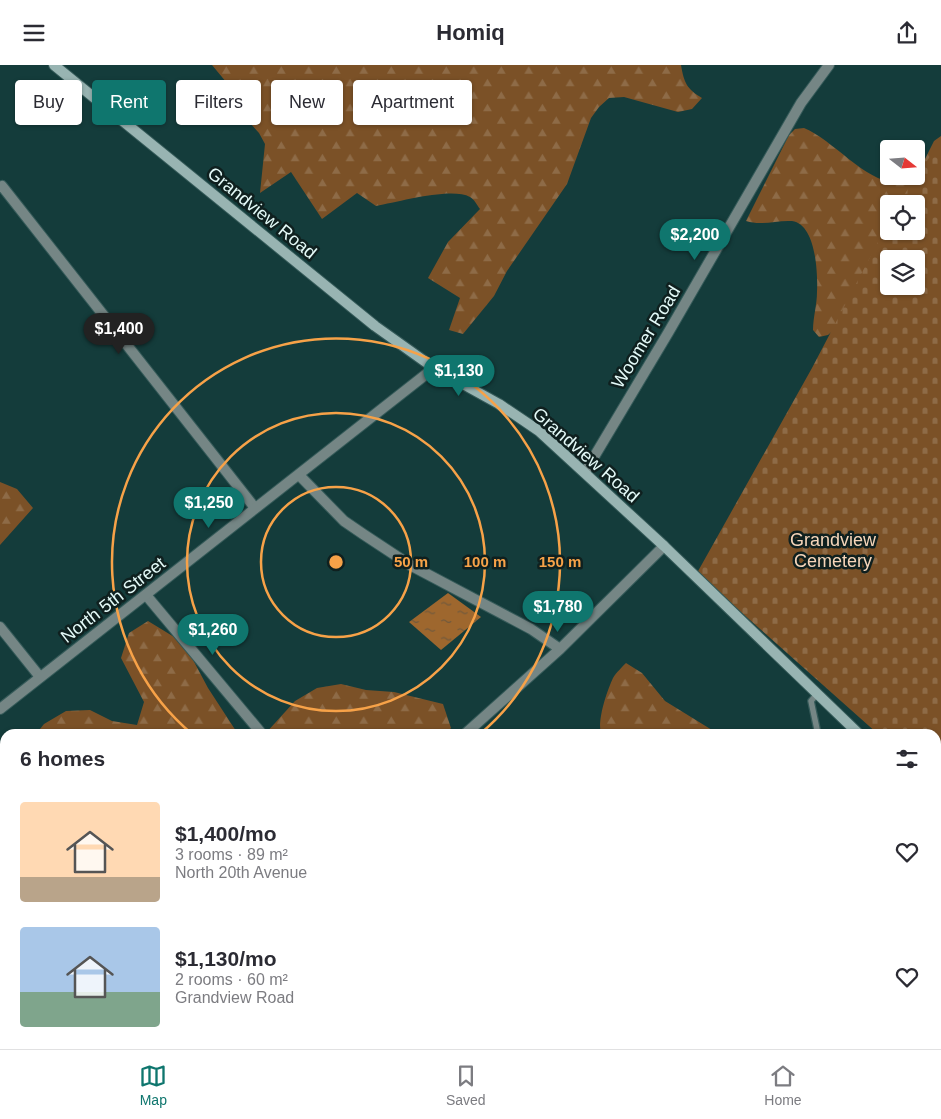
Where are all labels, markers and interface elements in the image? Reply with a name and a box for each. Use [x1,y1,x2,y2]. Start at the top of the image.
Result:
icon: menu [20,19,48,47]
icon: share [893,19,921,47]
text: Homiq [436,20,505,45]
chip: Buy [15,80,82,125]
chip: Rent [92,80,166,125]
chip: Filters [176,80,261,125]
chip: New [271,80,343,125]
chip: Apartment [353,80,472,125]
north arrow [880,140,925,185]
map controls [880,140,925,295]
street label: Grandview Road [204,163,320,263]
button: locate [880,195,925,240]
pin: $2,200 [654,219,736,261]
text: $2,200 [671,226,719,243]
button: layers [880,250,925,295]
street label: Woomer Road [608,282,684,392]
pin: $1,400 [78,313,160,355]
text: $1,400 [95,320,143,337]
pin: $1,130 [418,355,500,397]
text: $1,130 [435,362,483,379]
street label: Grandview Road [529,403,643,507]
pin: $1,250 [168,487,250,529]
text: $1,250 [185,494,233,511]
park label: Grandview Cemetery [790,530,877,571]
street label: North 5th Street [57,553,169,647]
centre of rings [327,553,345,571]
text: 50 m [394,553,428,570]
text: 100 m [464,553,506,570]
text: 150 m [539,553,581,570]
pin: $1,780 [517,591,599,633]
text: $1,780 [534,598,582,615]
pin: $1,260 [172,613,254,656]
text: $1,260 [189,621,237,638]
icon: filters [893,745,921,773]
text: 6 homes [20,747,105,770]
icon: home [60,822,120,882]
text: $1,400/mo [175,822,277,845]
icon: heart [893,838,921,866]
text: 3 rooms · 89 m² [175,846,288,863]
text: North 20th Avenue [175,864,307,881]
icon: home [60,947,120,1007]
text: $1,130/mo [175,947,277,970]
icon: heart [893,963,921,991]
text: 2 rooms · 60 m² [175,971,288,988]
text: Grandview Road [175,989,294,1006]
tab: Map [139,1062,167,1108]
tab: Saved [446,1062,486,1108]
tab: Home [764,1062,802,1108]

